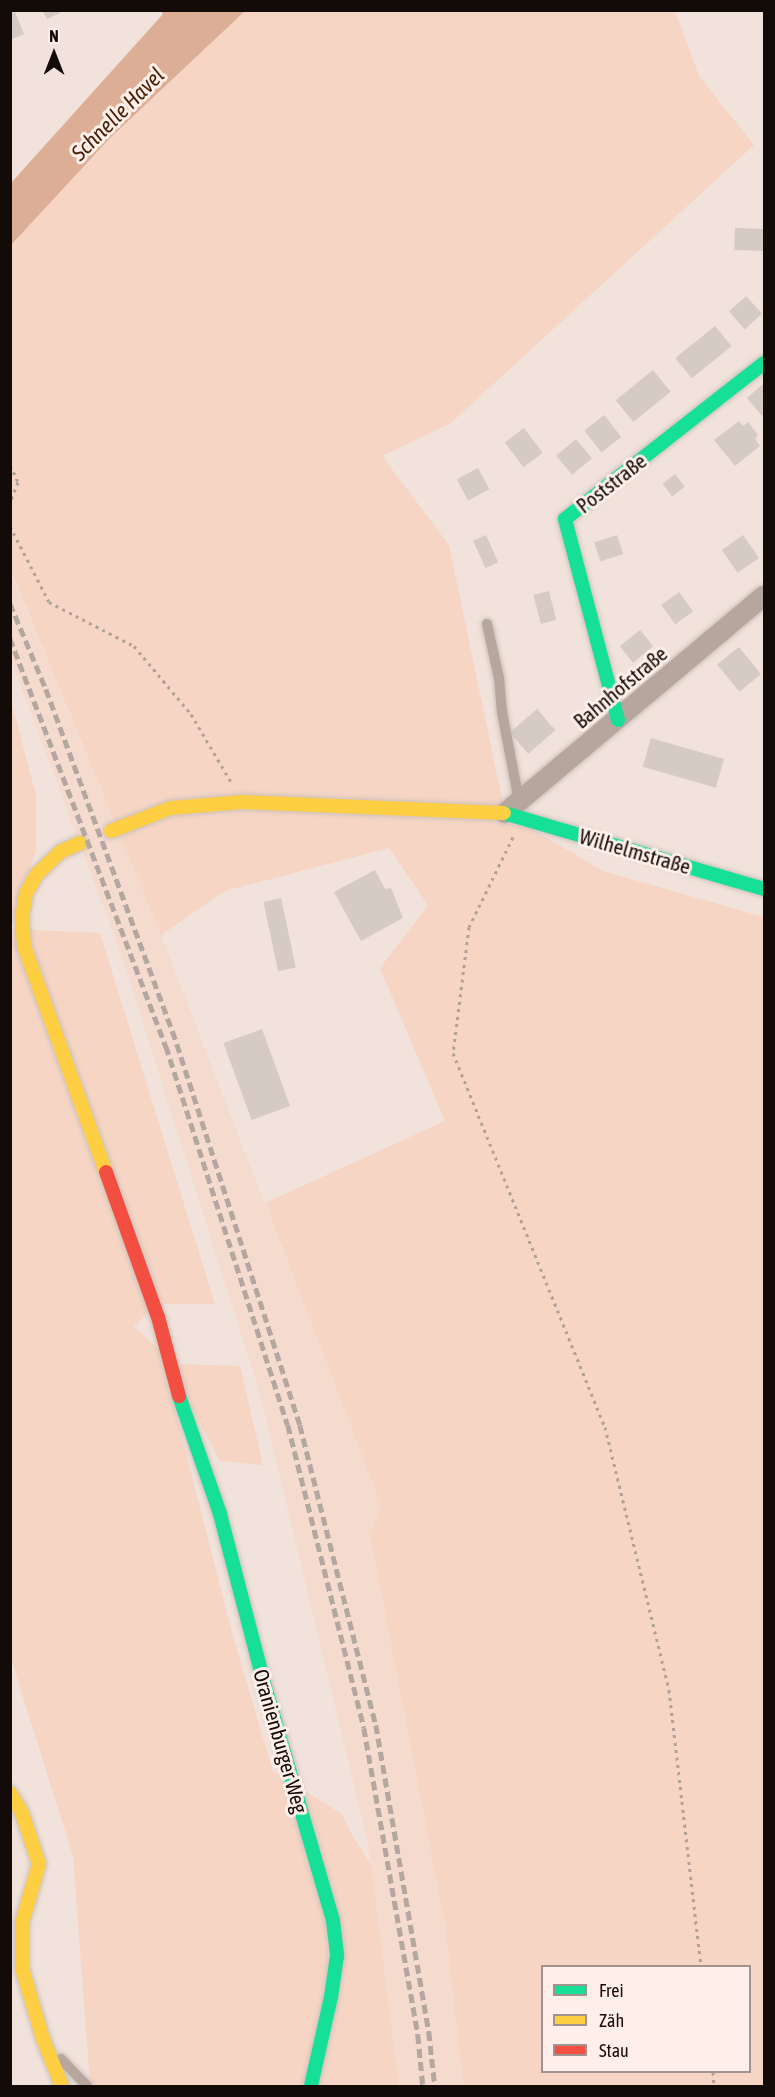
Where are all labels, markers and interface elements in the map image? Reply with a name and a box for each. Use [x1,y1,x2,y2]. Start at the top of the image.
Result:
north arrow [24,24,84,84]
text: N [49,27,59,45]
water label: Schnelle Havel [66,62,170,166]
street label: Poststraße [571,448,651,518]
street label: Bahnhofstraße [568,641,672,733]
street label: Wilhelmstraße [577,823,693,879]
street label: Oranienburger Weg [248,1666,314,1816]
legend [541,1965,751,2073]
text: Frei [599,1980,624,2001]
text: Zäh [599,2010,624,2031]
text: Stau [599,2040,629,2061]

